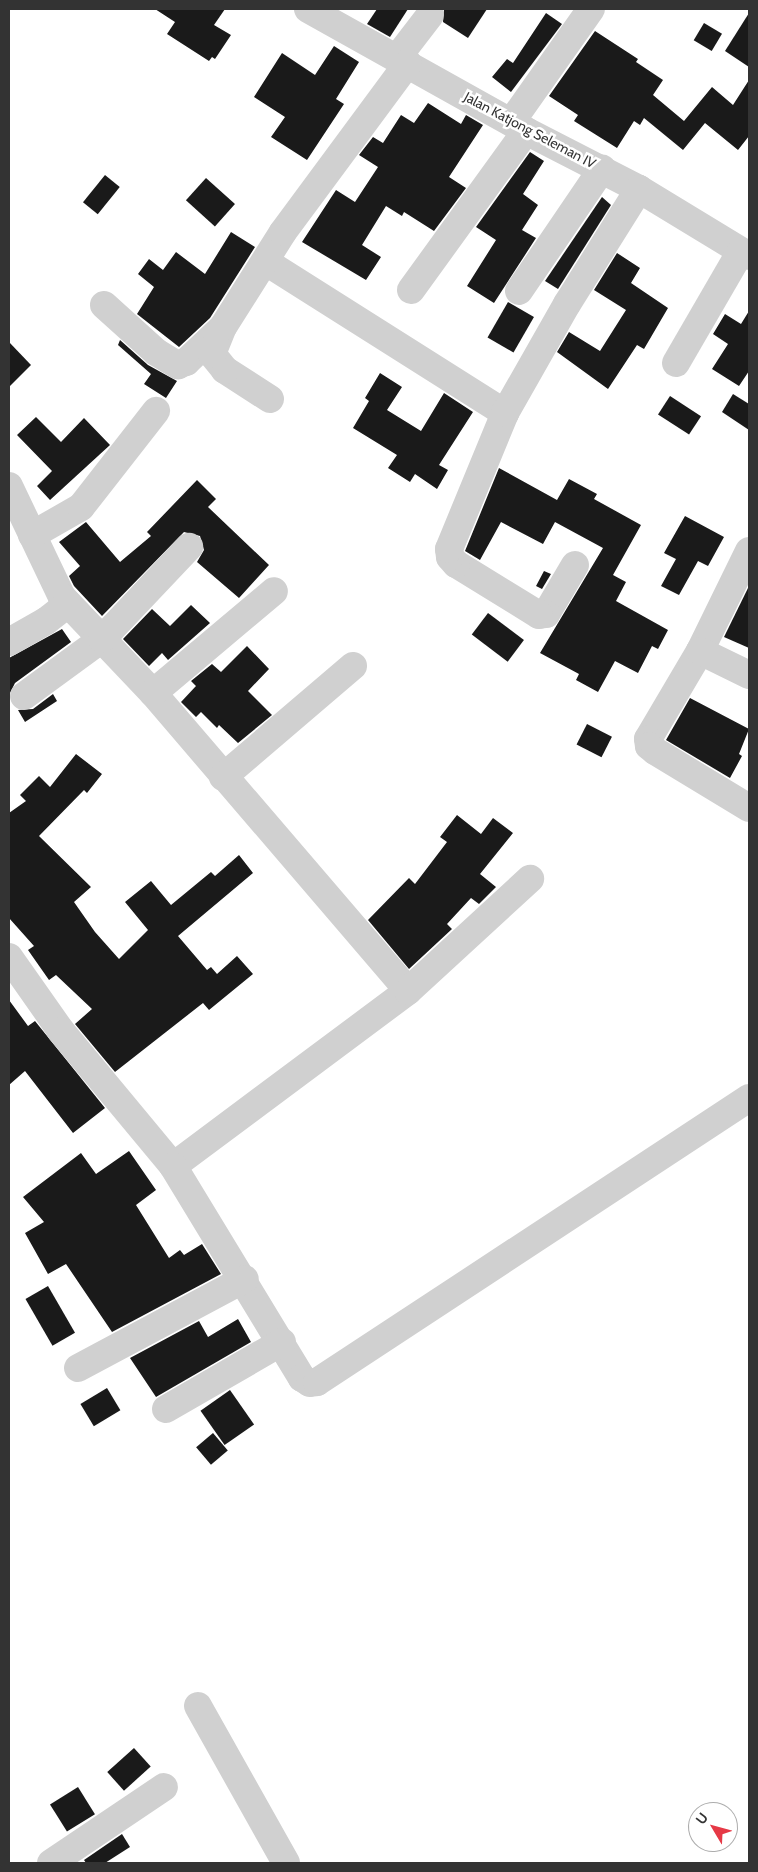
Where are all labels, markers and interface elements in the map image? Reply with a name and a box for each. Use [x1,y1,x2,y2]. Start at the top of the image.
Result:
street label: Jalan Katjong Seleman IV [461,88,599,172]
north arrow [688,1802,738,1852]
text: U [692,1809,712,1828]

